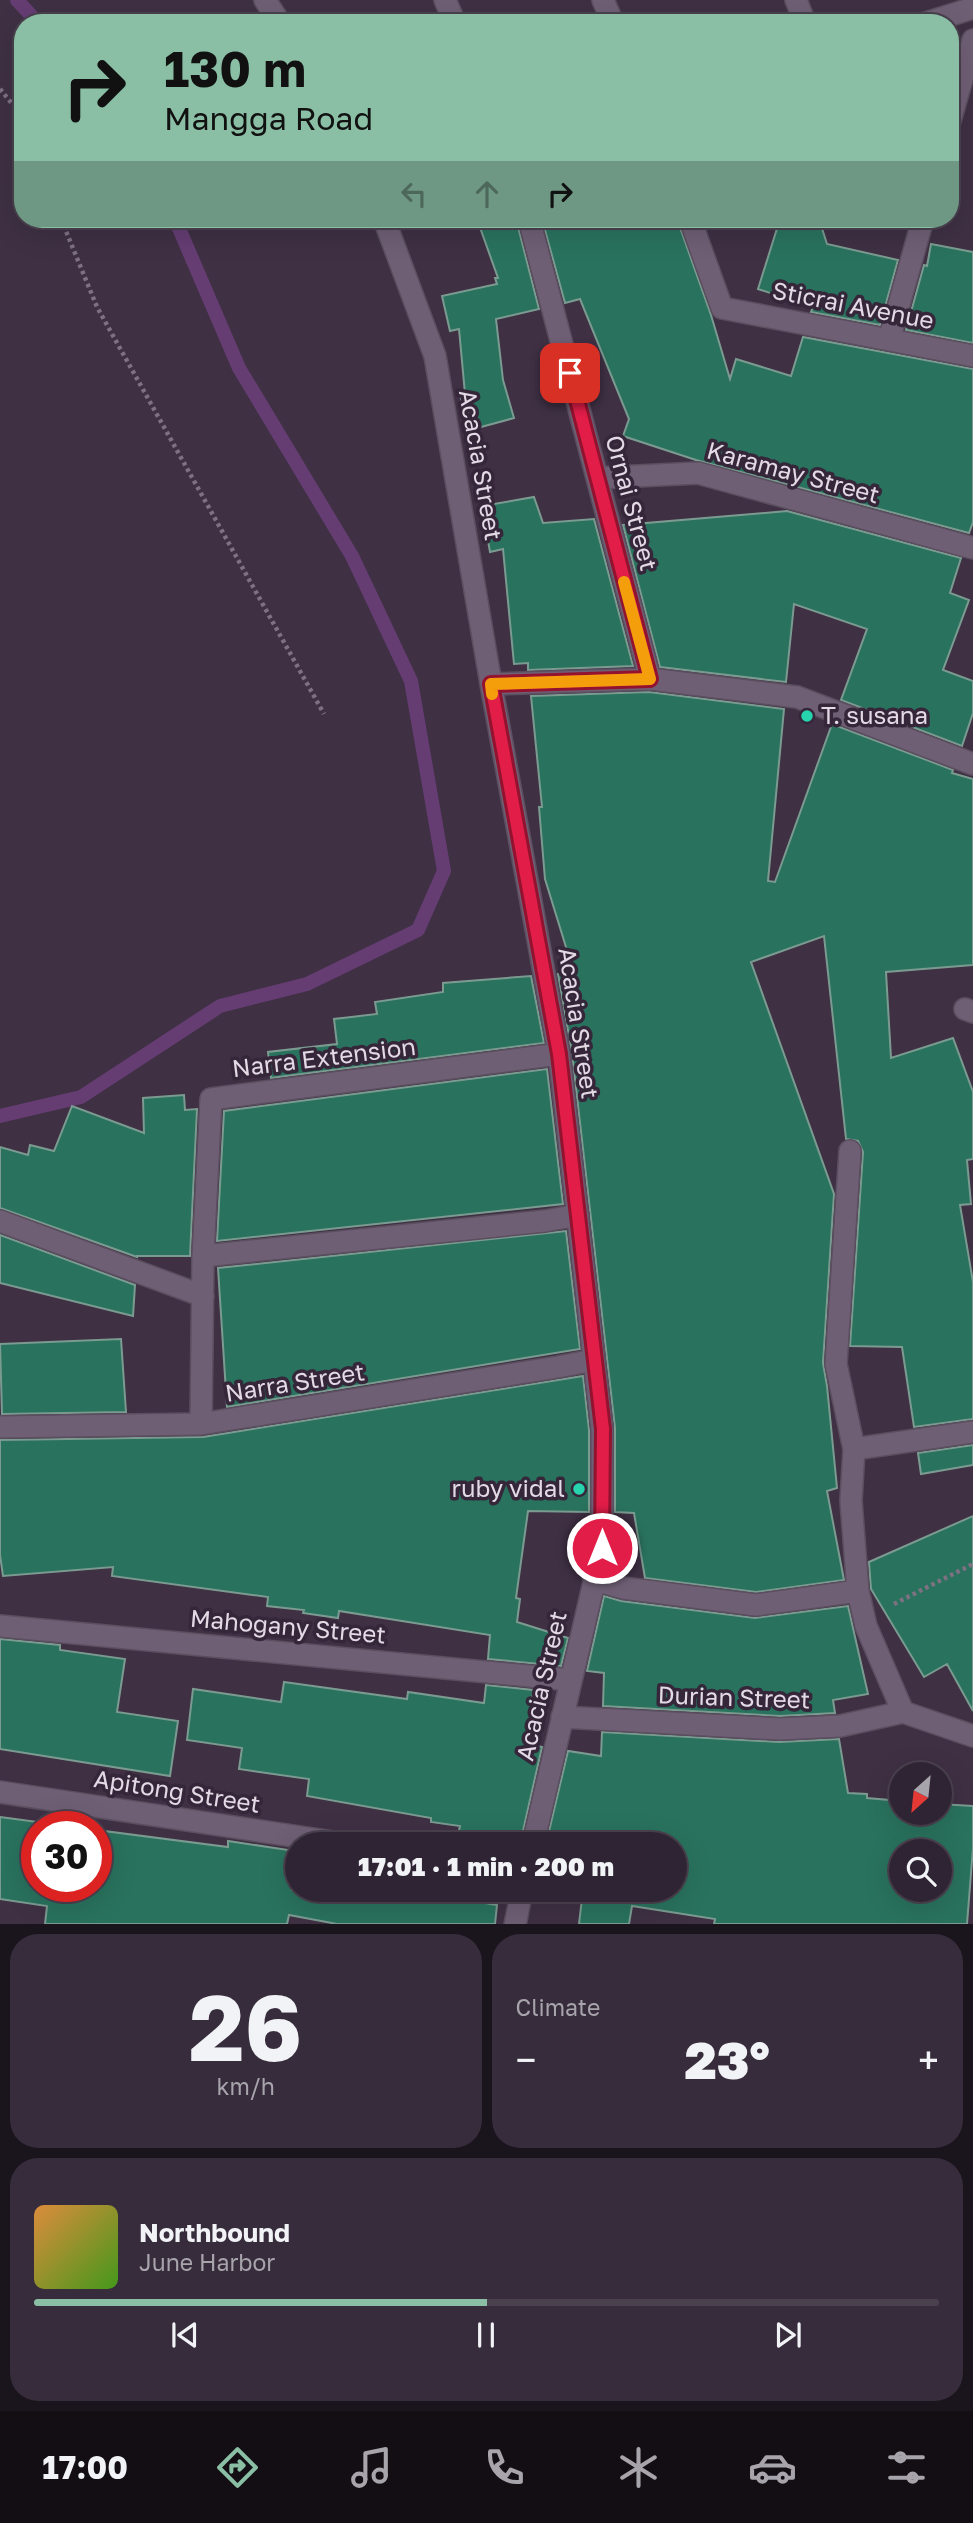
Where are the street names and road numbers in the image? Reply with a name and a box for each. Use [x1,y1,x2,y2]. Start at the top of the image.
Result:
street label: Sticrai Avenue [770,275,936,334]
street label: Acacia Street [454,387,509,542]
street label: Ornai Street [600,432,664,573]
street label: Karamay Street [704,435,883,509]
street label: Acacia Street [553,945,606,1100]
street label: Narra Extension [230,1031,417,1082]
street label: Narra Street [223,1356,367,1407]
street label: Mahogany Street [189,1602,387,1649]
street label: Acacia Street [509,1608,572,1763]
street label: Durian Street [657,1679,811,1714]
street label: Apitong Street [92,1763,262,1818]

